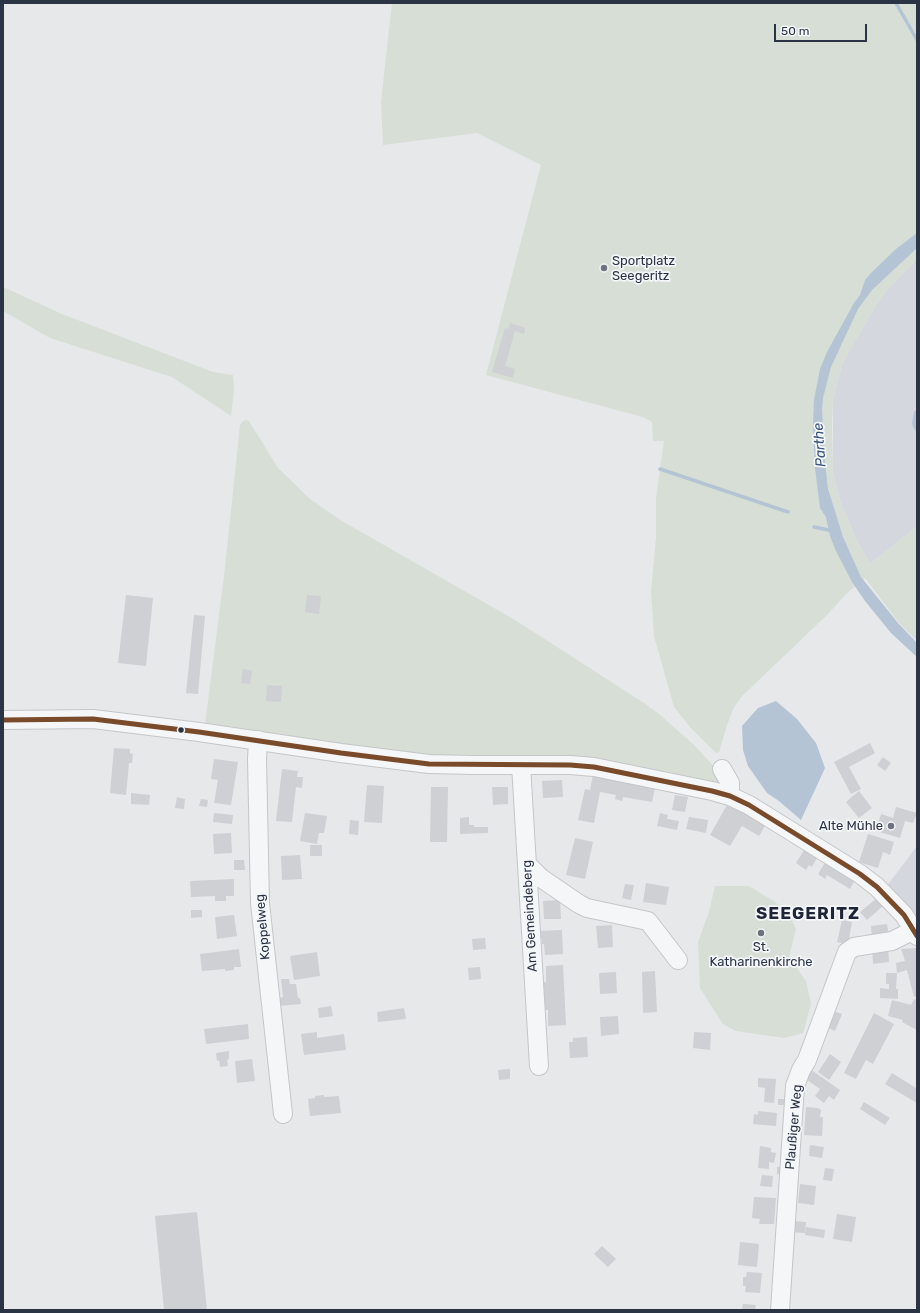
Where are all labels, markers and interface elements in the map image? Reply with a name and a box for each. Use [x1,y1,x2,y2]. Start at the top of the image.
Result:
scale bar [776,16,869,42]
text: 50 m [781,24,809,38]
place label: Sportplatz Seegeritz [612,253,675,284]
marker: Sportplatz Seegeritz [599,263,609,273]
water label: Parthe [810,422,830,468]
unlabelled marker [176,725,186,735]
place label: Alte Mühle [819,818,883,834]
marker: Alte Mühle [886,821,896,831]
street label: Am Gemeindeberg [519,860,541,972]
street label: Koppelweg [252,893,274,961]
district label: SEEGERITZ [756,904,860,924]
marker: St. Katharinenkirche [756,928,766,938]
place label: St. Katharinenkirche [709,939,813,970]
street label: Plaußiger Weg [782,1084,806,1170]

